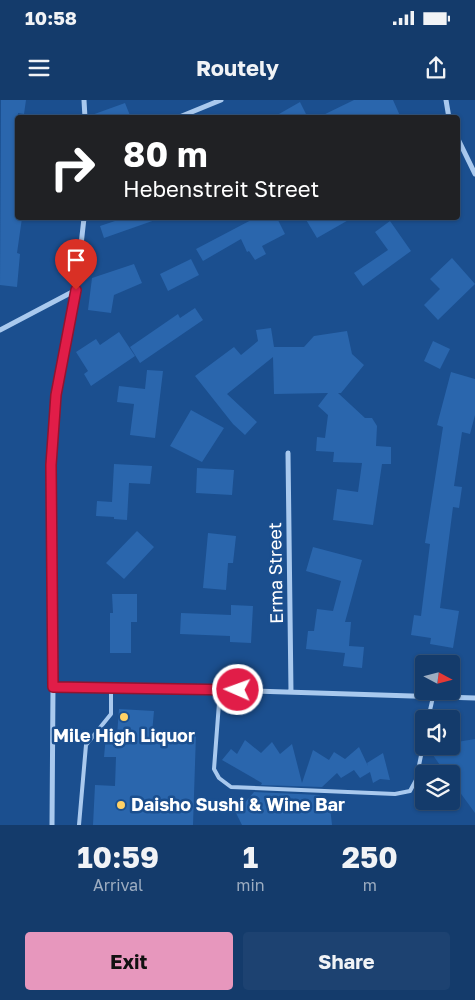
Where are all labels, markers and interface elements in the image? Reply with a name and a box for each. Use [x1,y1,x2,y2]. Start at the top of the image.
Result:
text: 10:58 [25,6,77,29]
icon: menu [25,54,53,82]
text: Routely [196,54,279,81]
icon: share [422,54,450,82]
text: 80 m [123,133,208,175]
icon: right [40,135,105,200]
text: Hebenstreit Street [123,175,319,202]
pin [55,239,97,290]
icon: arrive [62,246,90,274]
street label: Erma Street [263,522,287,624]
north arrow [415,655,460,700]
map controls [415,655,460,810]
position arrow [211,663,263,715]
button: sound [415,710,460,755]
marker: Mile High Liquor [118,711,130,723]
place label: Mile High Liquor [53,724,195,746]
button: layers [415,765,460,810]
place label: Daisho Sushi & Wine Bar [131,793,345,815]
marker: Daisho Sushi & Wine Bar [115,799,127,811]
text: 10:59 [77,839,159,875]
text: 1 [243,839,258,875]
text: 250 [342,839,398,875]
text: Arrival [93,875,143,895]
text: min [236,875,265,895]
text: m [363,875,377,895]
button: Exit [25,932,233,990]
button: Share [243,932,450,990]

